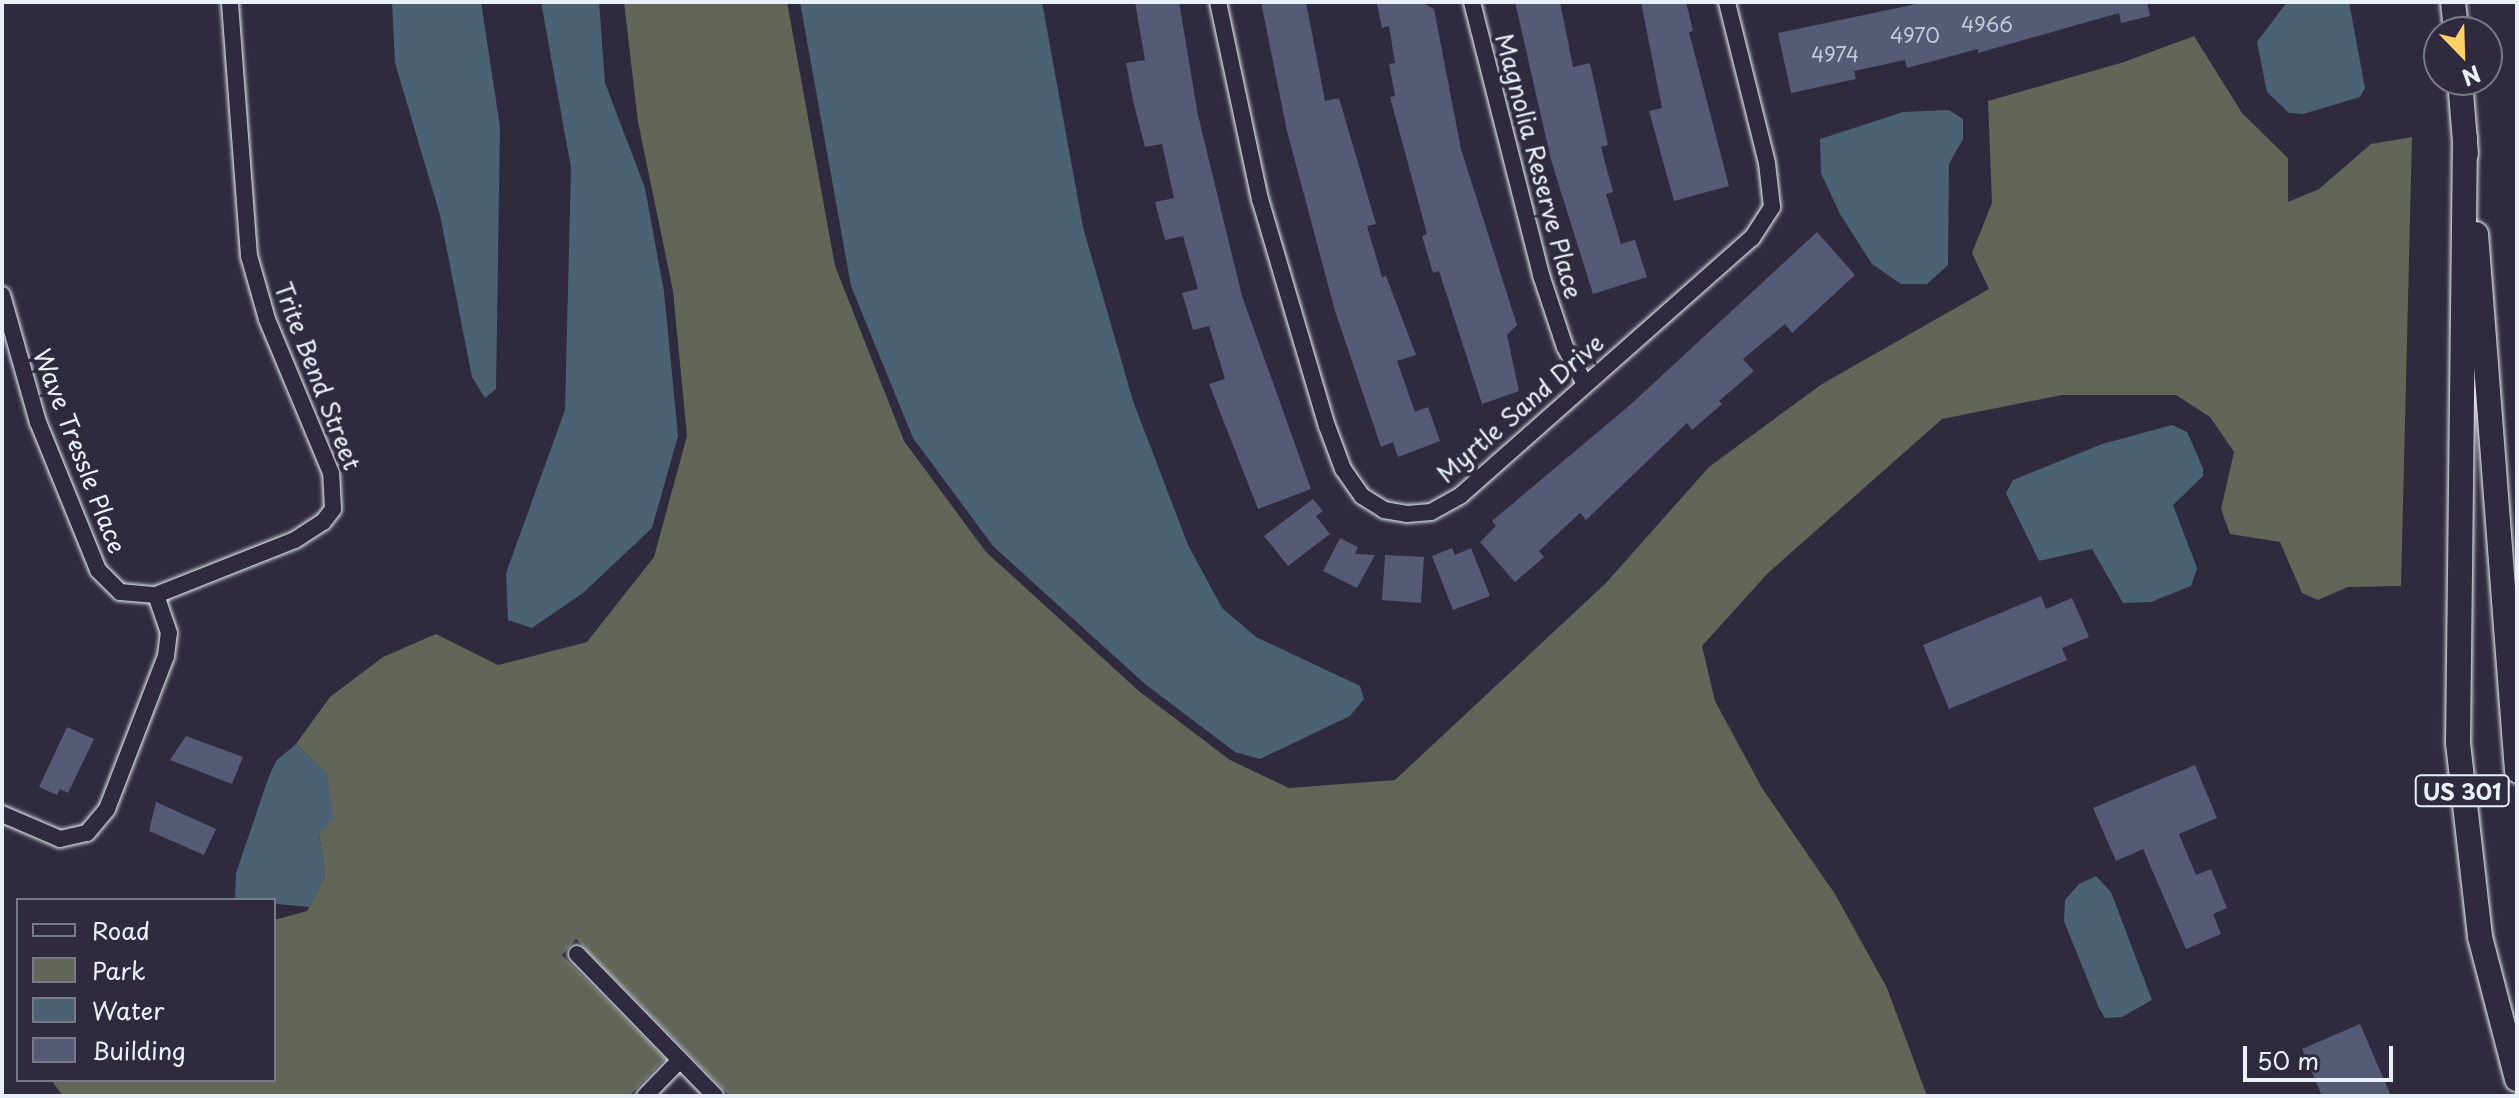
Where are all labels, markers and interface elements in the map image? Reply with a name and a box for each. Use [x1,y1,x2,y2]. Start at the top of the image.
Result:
house number: 4966 [1961,12,2013,36]
north arrow [2423,16,2503,96]
house number: 4970 [1890,23,1940,47]
street label: Magnolia Reserve Place [1490,31,1588,301]
house number: 4974 [1811,42,1859,66]
text: N [2457,58,2486,95]
street label: Trite Bend Street [269,278,367,474]
street label: Myrtle Sand Drive [1430,327,1610,489]
street label: Wave Tressle Place [27,344,133,558]
road number: US 301 [2414,773,2510,809]
legend [16,898,276,1082]
text: Road [92,912,150,948]
text: Park [92,952,146,988]
text: Water [92,992,164,1028]
scale bar [2247,1030,2397,1080]
text: Building [92,1032,186,1068]
text: 50 m [2257,1042,2319,1078]

